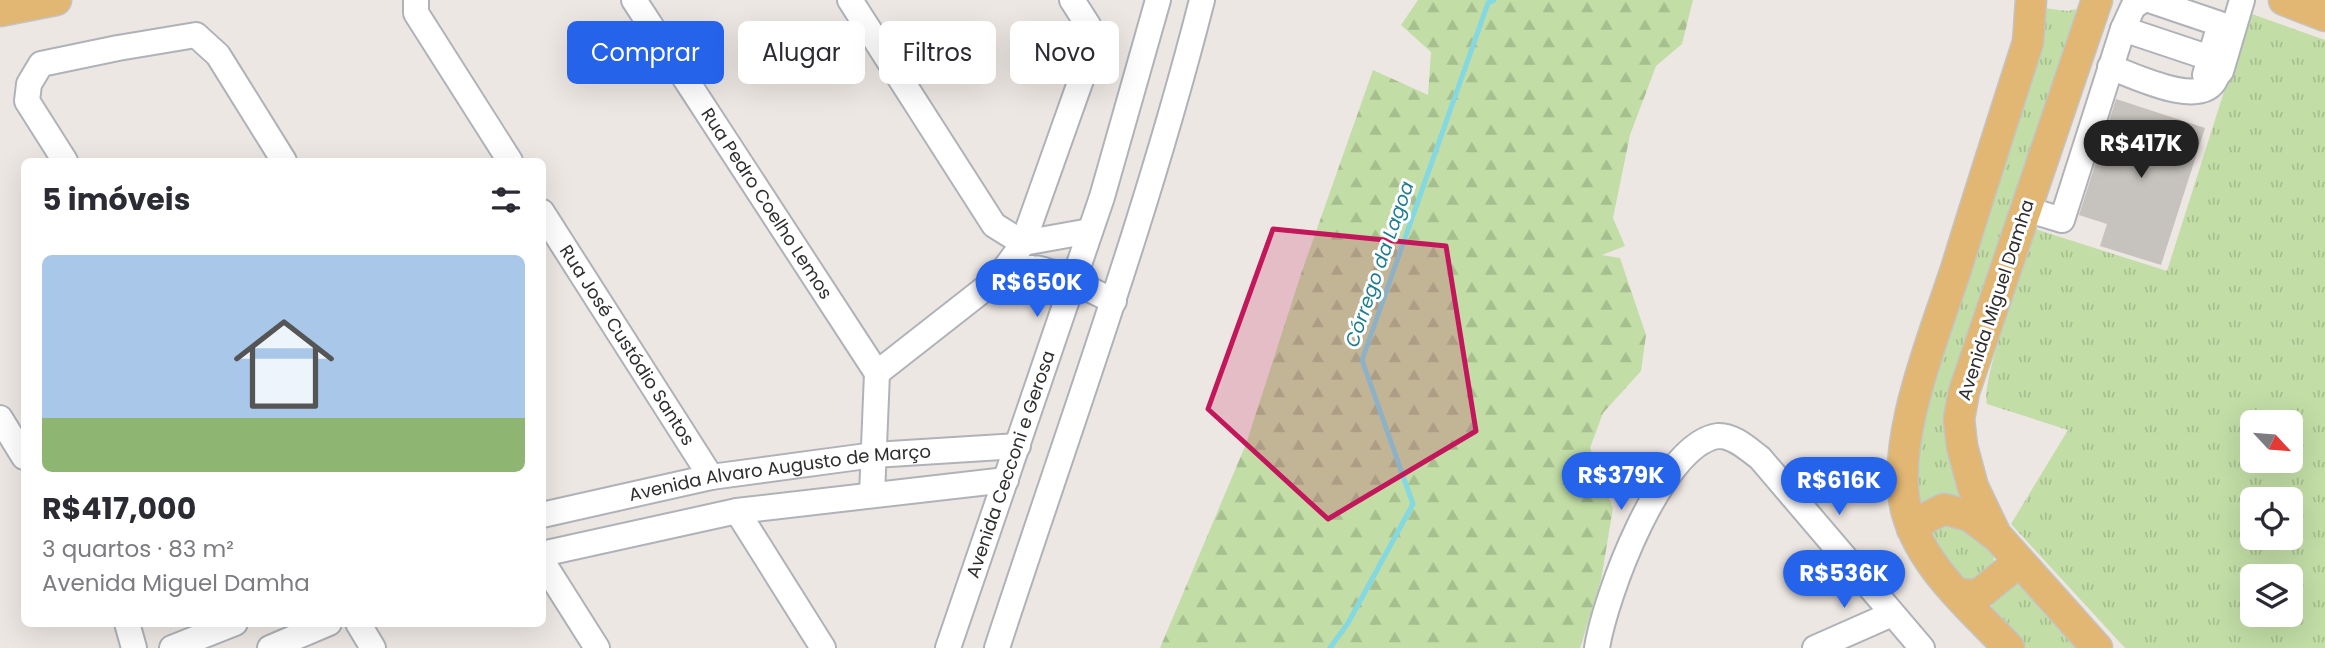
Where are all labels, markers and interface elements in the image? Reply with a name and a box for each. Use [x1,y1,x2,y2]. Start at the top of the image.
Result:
chip: Comprar [567,21,724,84]
chip: Alugar [738,21,865,84]
chip: Filtros [879,21,996,84]
chip: Novo [1010,21,1119,84]
street label: Rua Pedro Coelho Lemos [696,103,839,304]
pin: R$417K [2084,120,2198,180]
text: R$417K [2100,127,2182,159]
text: 5 imóveis [42,178,190,221]
water label: Córrego da Lagoa [1338,178,1421,351]
icon: filters [487,181,525,219]
street label: Avenida Miguel Damha [1951,196,2040,403]
street label: Rua José Custódio Santos [554,240,701,450]
pin: R$650K [980,260,1094,319]
text: R$650K [992,266,1082,298]
icon: home [221,301,347,427]
street label: Avenida Cecconi e Gerosa [960,347,1061,581]
north arrow [2240,410,2303,472]
map controls [2240,410,2303,627]
street label: Avenida Alvaro Augusto de Março [626,438,932,507]
pin: R$379K [1564,452,1678,512]
pin: R$616K [1782,458,1896,517]
text: R$379K [1578,459,1664,491]
text: R$616K [1797,464,1881,496]
text: R$417,000 [42,487,196,530]
button: locate [2240,487,2303,550]
text: 3 quartos · 83 m² [42,533,234,565]
pin: R$536K [1787,550,1901,610]
text: R$536K [1799,557,1889,589]
button: layers [2240,564,2303,627]
text: Avenida Miguel Damha [42,567,310,599]

